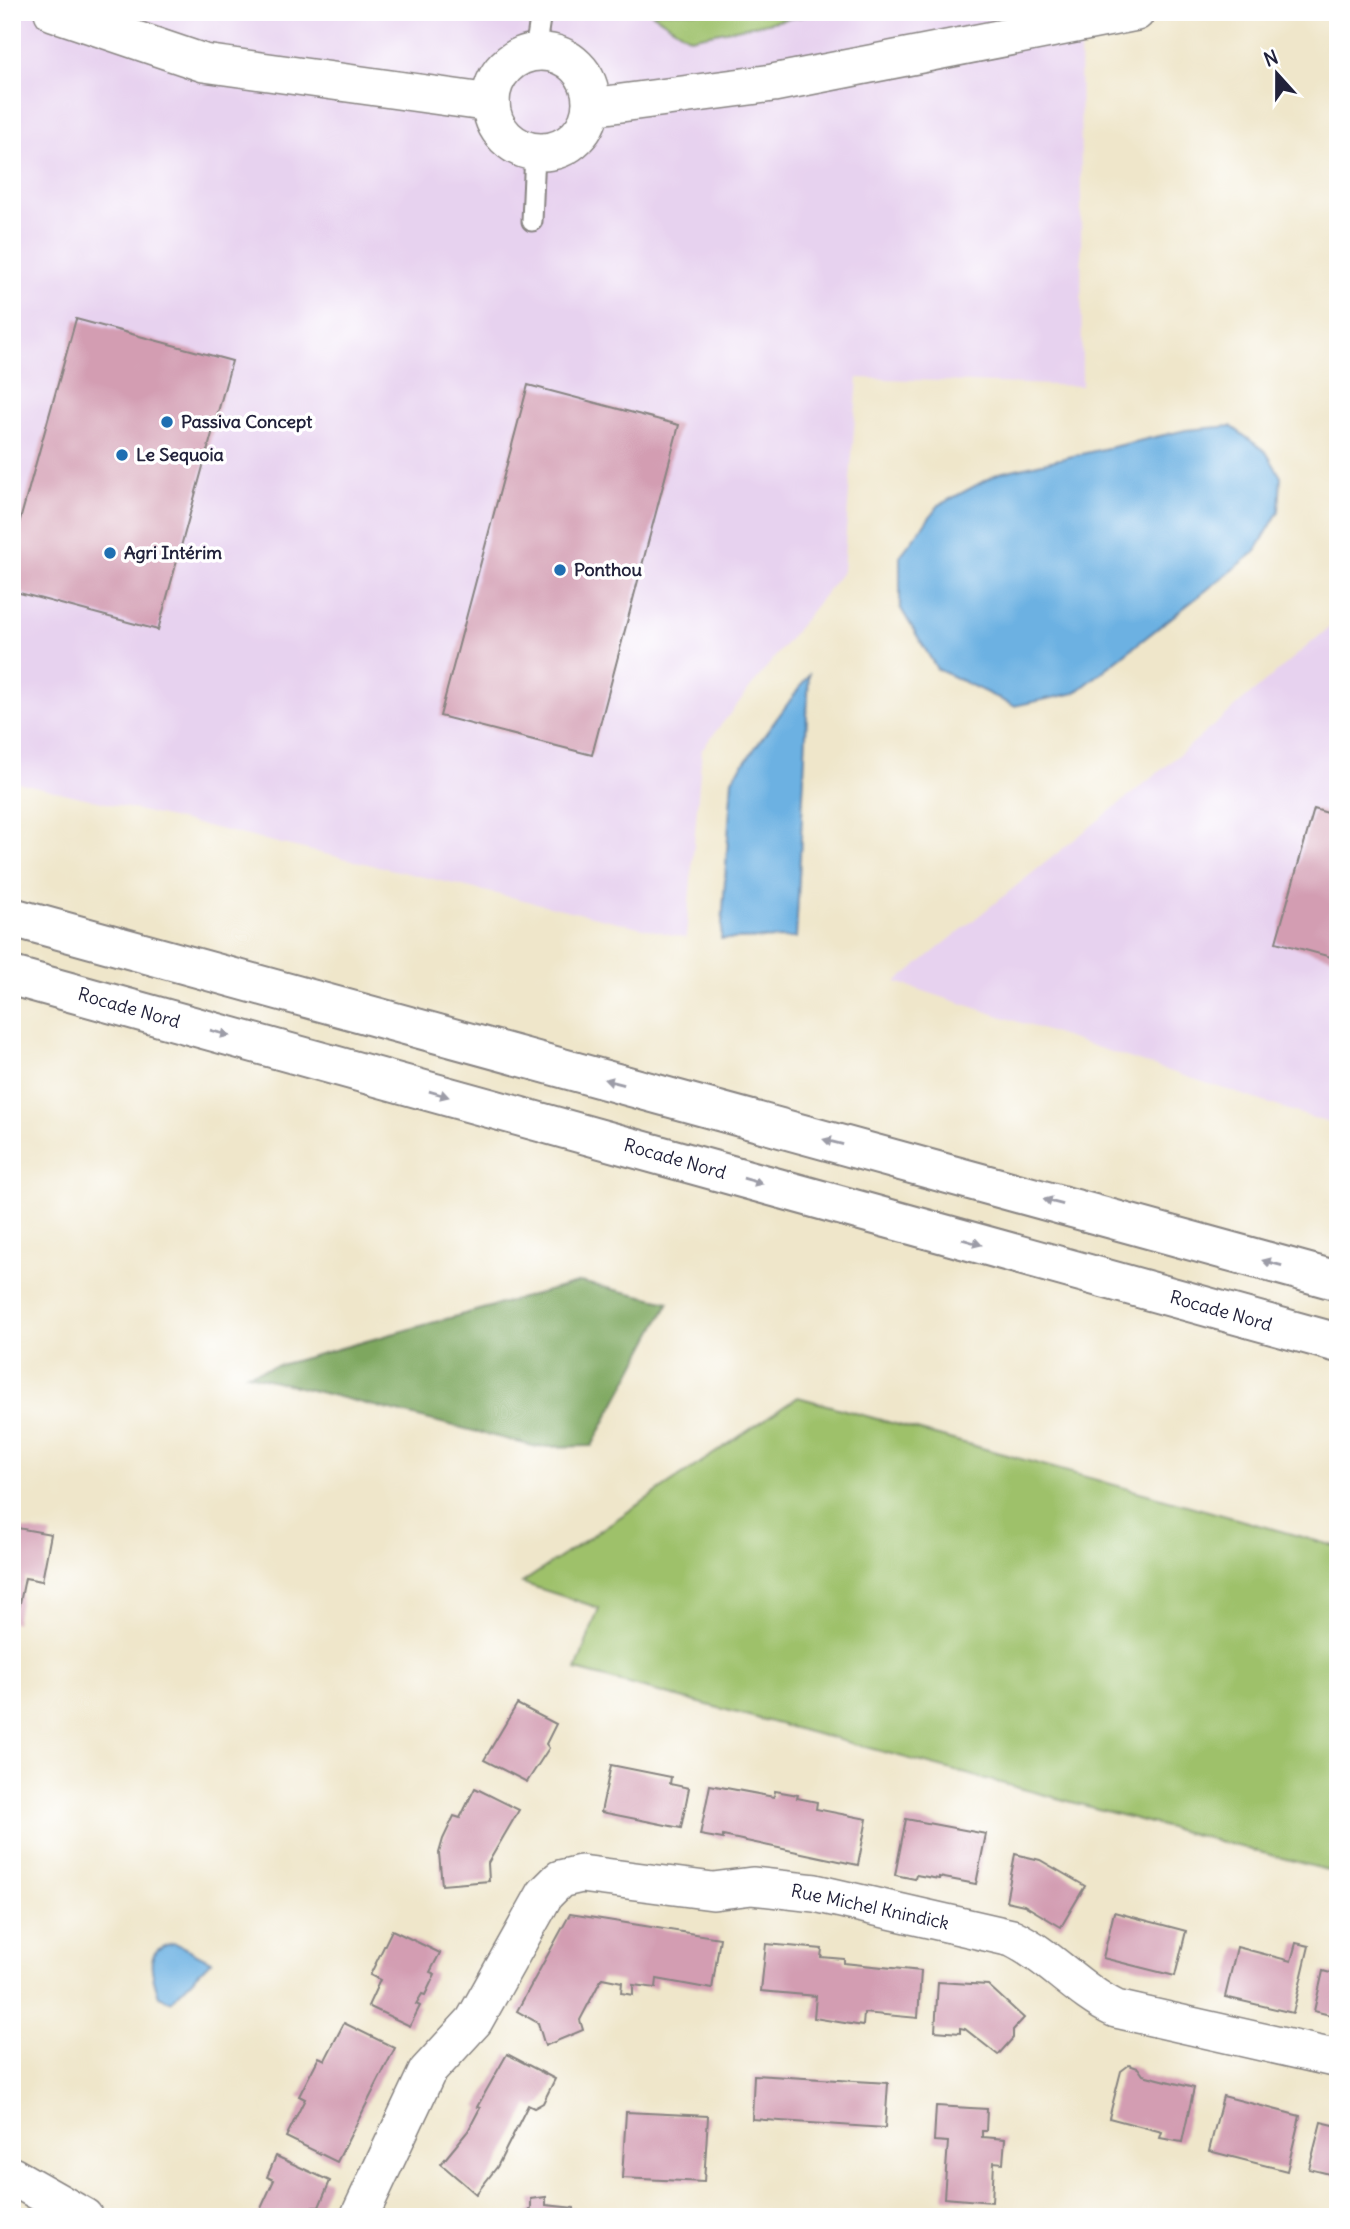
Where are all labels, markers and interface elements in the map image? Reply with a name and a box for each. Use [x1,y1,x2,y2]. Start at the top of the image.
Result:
north arrow [1242,38,1312,108]
text: N [1260,45,1281,72]
place label: Passiva Concept [181,410,313,433]
marker: Passiva Concept [159,414,175,430]
place label: Le Sequoia [136,443,224,466]
marker: Le Sequoia [114,447,130,463]
place label: Agri Intérim [124,541,222,564]
marker: Agri Intérim [102,545,118,561]
place label: Ponthou [574,558,642,581]
marker: Ponthou [552,562,568,578]
street label: Rocade Nord [75,982,183,1033]
one-way arrow [209,1028,231,1039]
one-way arrow [603,1076,624,1086]
one-way arrow [428,1089,450,1100]
street label: Rocade Nord [621,1133,729,1184]
one-way arrow [822,1136,844,1147]
one-way arrow [742,1176,764,1187]
one-way arrow [1042,1197,1063,1207]
one-way arrow [962,1237,983,1247]
one-way arrow [1261,1257,1282,1267]
street label: Rocade Nord [1167,1285,1275,1336]
street label: Rue Michel Knindick [789,1879,951,1934]

